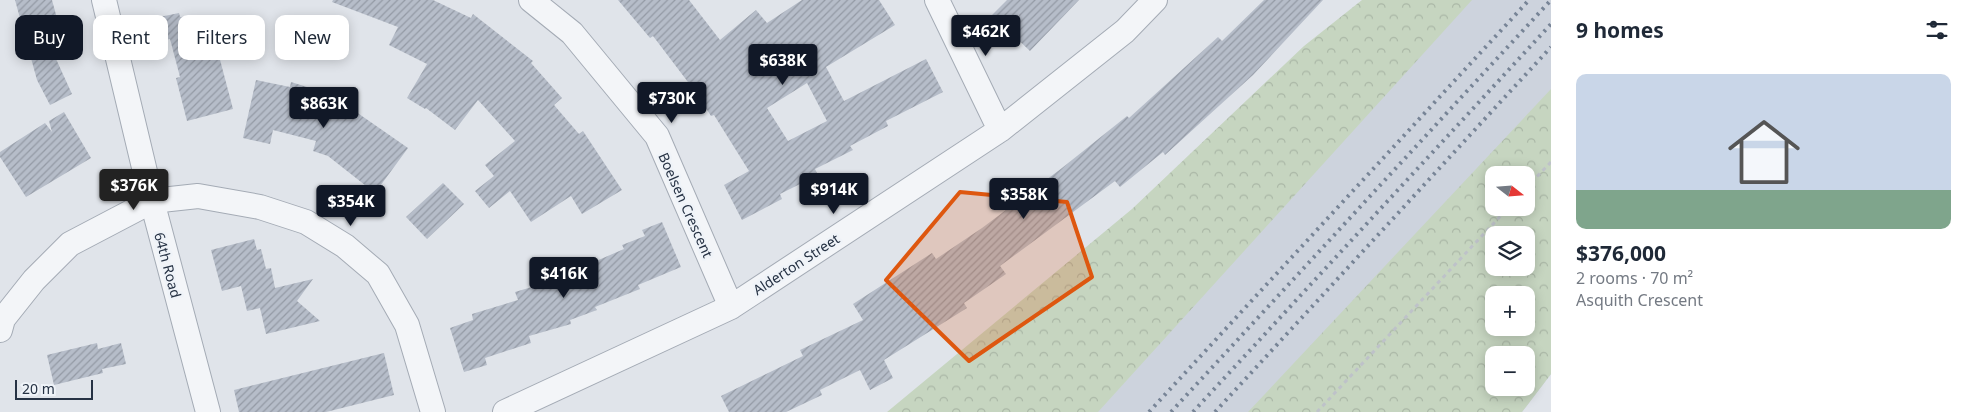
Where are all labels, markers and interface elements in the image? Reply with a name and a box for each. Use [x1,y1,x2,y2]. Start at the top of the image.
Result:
chip: Buy [15,15,83,60]
chip: Rent [93,15,168,60]
chip: Filters [178,15,265,60]
chip: New [275,15,349,60]
pin: $462K [951,15,1021,57]
text: 9 homes [1576,16,1664,44]
icon: filters [1923,16,1951,44]
text: $462K [962,20,1010,42]
pin: $638K [748,44,818,86]
text: $638K [759,49,807,71]
pin: $730K [637,82,707,124]
pin: $863K [289,86,359,129]
text: $730K [648,87,696,109]
text: $863K [300,92,348,114]
icon: home [1719,107,1809,197]
street label: Boelsen Crescent [654,149,718,261]
north arrow [1485,166,1535,216]
map controls [1485,166,1535,396]
pin: $376K [99,168,169,211]
pin: $914K [799,172,869,215]
text: $376K [110,174,158,196]
text: $914K [810,178,858,200]
pin: $358K [989,178,1059,220]
text: $358K [1000,183,1048,205]
pin: $354K [316,184,386,227]
text: $354K [327,190,375,212]
button: layers [1485,226,1535,276]
street label: Alderton Street [749,229,843,299]
street label: 64th Road [150,230,186,300]
text: $376,000 [1576,239,1666,267]
pin: $416K [529,256,599,299]
text: $416K [540,262,588,284]
text: 2 rooms · 70 m² [1576,267,1693,289]
button: + [1485,286,1535,336]
text: Asquith Crescent [1576,289,1703,311]
button: − [1485,346,1535,396]
scale bar [15,377,92,400]
text: 20 m [22,379,55,398]

